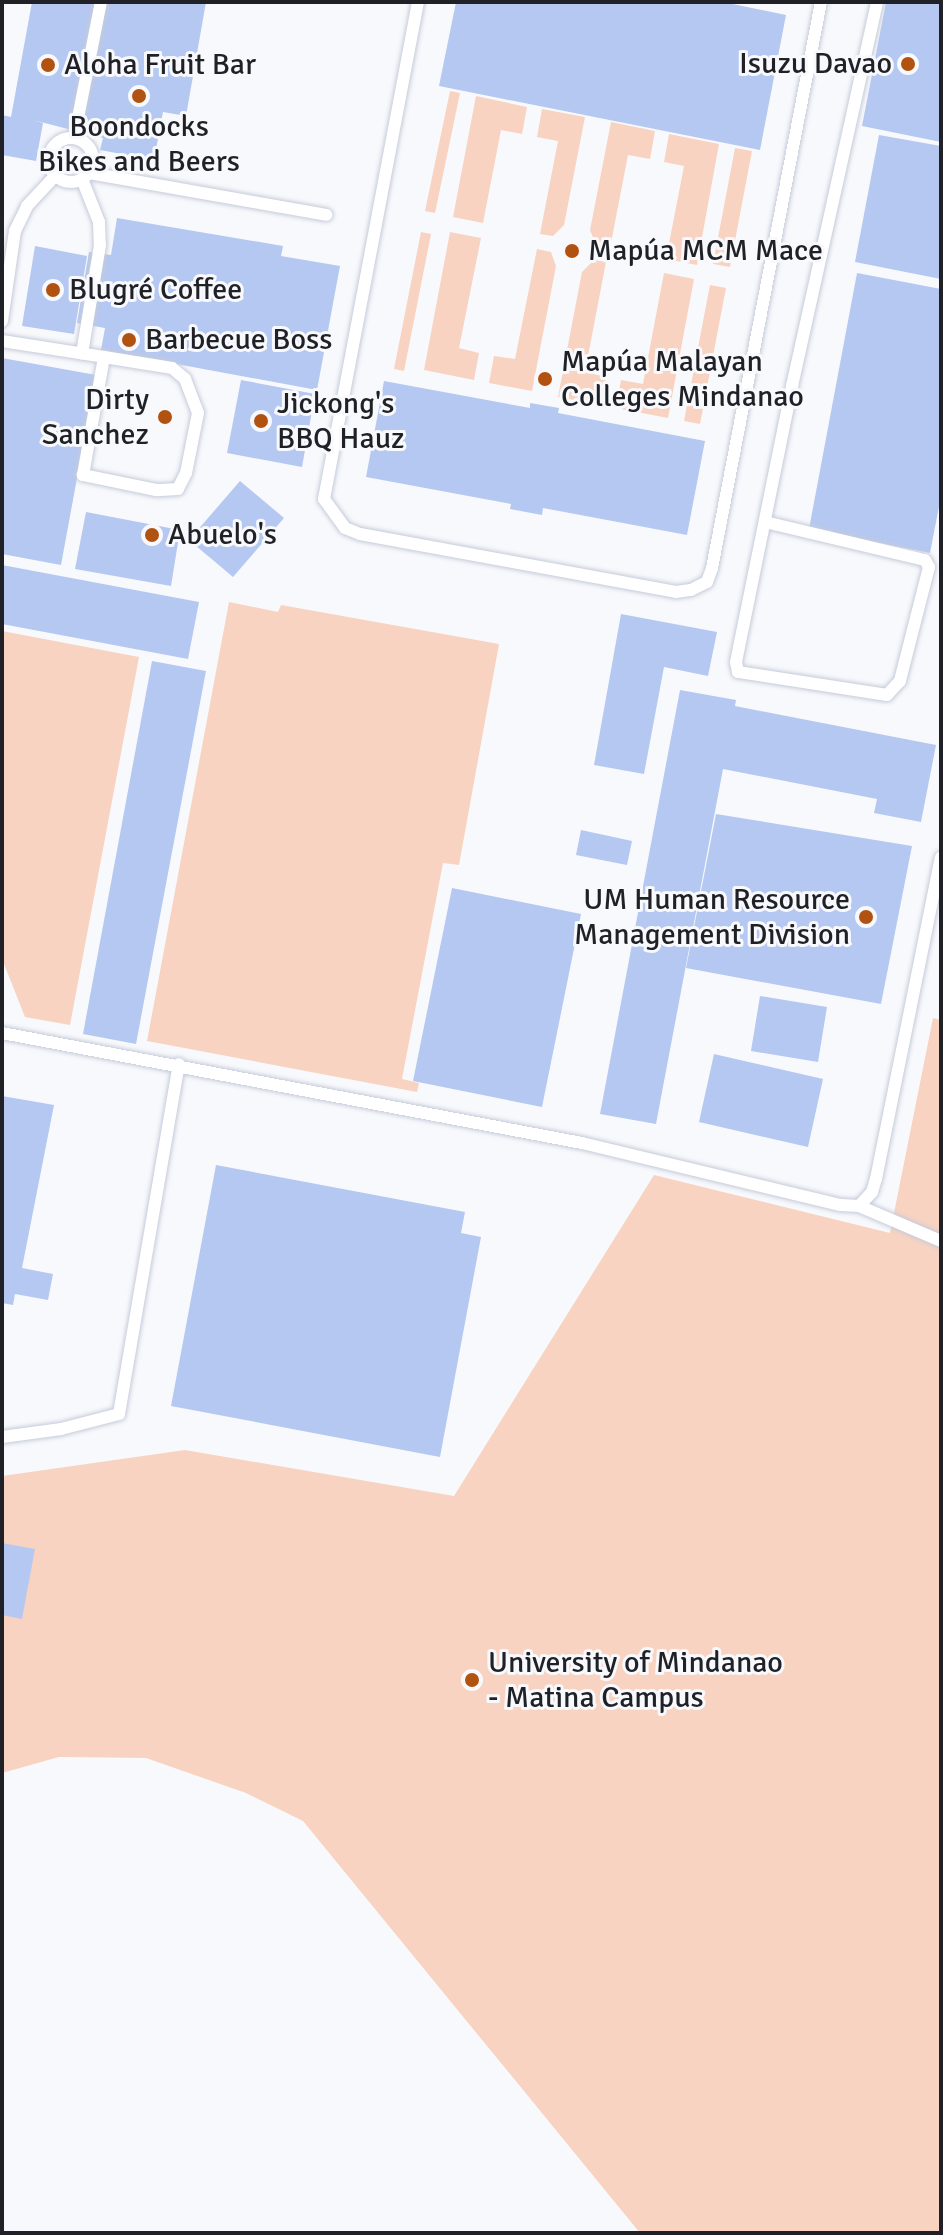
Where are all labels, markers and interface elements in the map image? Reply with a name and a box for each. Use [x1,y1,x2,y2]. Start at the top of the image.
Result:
place label: Isuzu Davao [739,46,892,82]
place label: Aloha Fruit Bar [64,47,256,83]
marker: Isuzu Davao [899,55,917,73]
marker: Aloha Fruit Bar [39,56,57,74]
marker: Boondocks Bikes and Beers [130,87,148,105]
place label: Boondocks Bikes and Beers [38,109,240,180]
place label: Mapúa MCM Mace [588,233,823,269]
marker: Mapúa MCM Mace [563,242,581,260]
place label: Blugré Coffee [69,272,242,308]
marker: Blugré Coffee [44,281,62,299]
place label: Barbecue Boss [145,322,332,358]
marker: Barbecue Boss [120,331,138,349]
place label: Mapúa Malayan Colleges Mindanao [561,344,804,414]
marker: Mapúa Malayan Colleges Mindanao [536,370,554,388]
place label: Dirty Sanchez [42,382,149,452]
place label: Jickong's BBQ Hauz [277,386,405,456]
marker: Dirty Sanchez [156,408,174,426]
marker: Jickong's BBQ Hauz [252,412,270,430]
place label: Abuelo's [168,517,277,553]
marker: Abuelo's [143,526,161,544]
place label: UM Human Resource Management Division [574,882,850,952]
marker: UM Human Resource Management Division [857,908,875,926]
place label: University of Mindanao - Matina Campus [488,1645,783,1716]
marker: University of Mindanao - Matina Campus [463,1671,481,1689]

